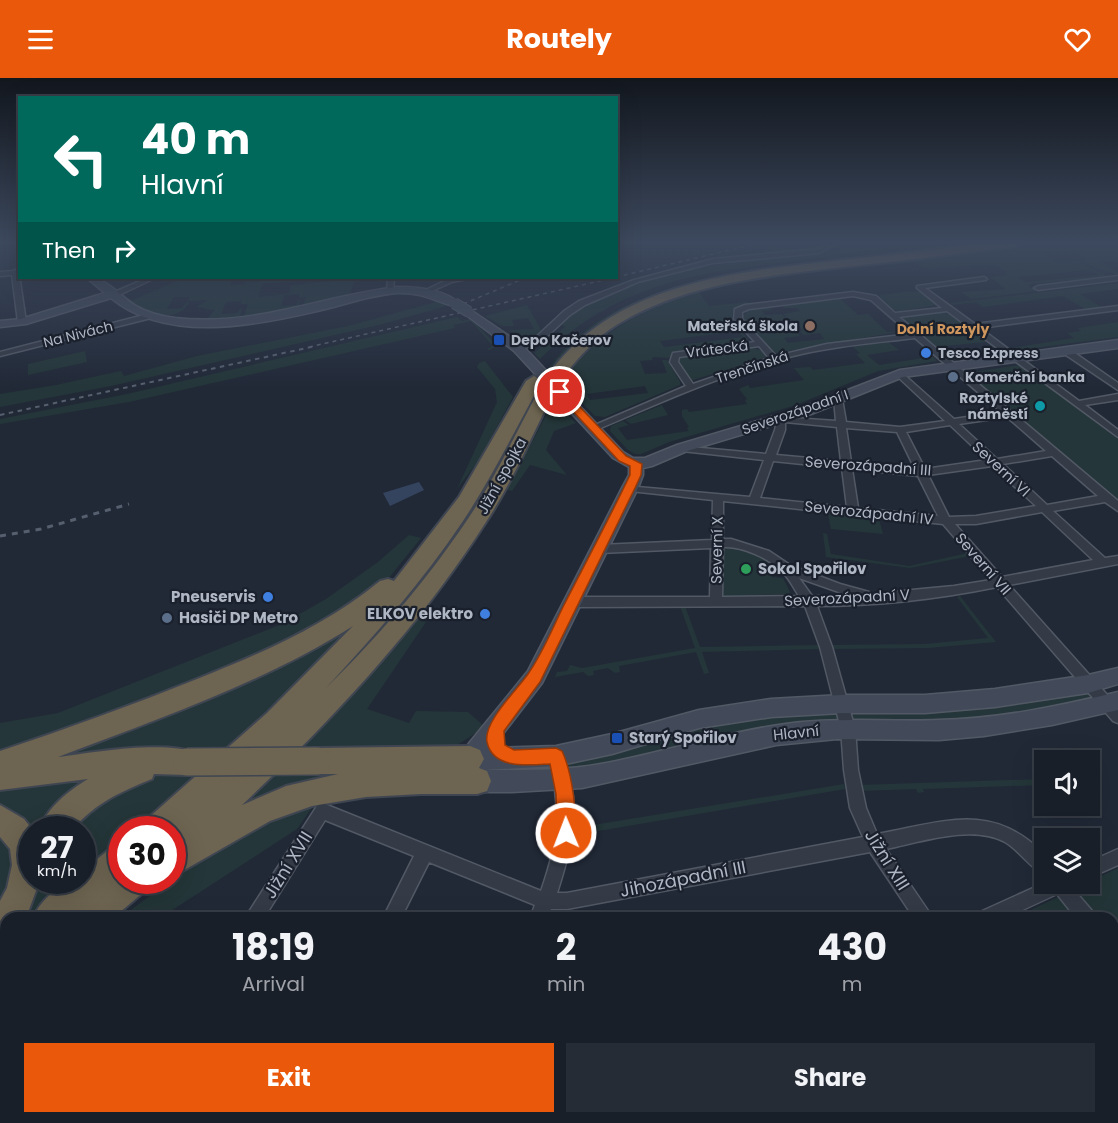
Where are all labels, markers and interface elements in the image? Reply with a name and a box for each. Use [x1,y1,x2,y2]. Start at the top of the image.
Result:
text: Routely [506,20,612,57]
icon: menu [24,23,57,56]
icon: heart [1061,23,1094,56]
text: 40 m [141,110,250,169]
icon: left [42,120,120,198]
text: Hlavní [141,166,224,203]
icon: right [108,234,141,267]
text: Then [42,235,96,266]
street label: Na Nivách [41,316,115,352]
place label: Mateřská škola [687,316,798,336]
marker: Mateřská škola [803,319,817,333]
district label: Dolní Roztyly [897,319,989,339]
place label: Depo Kačerov [511,330,611,350]
marker: Depo Kačerov [492,333,506,347]
street label: Vrútecká [685,335,749,363]
place label: Tesco Express [938,343,1039,363]
street label: Trenčínská [713,346,791,388]
marker: Tesco Express [919,346,933,360]
pin [534,366,585,417]
place label: Komerční banka [965,367,1085,387]
marker: Komerční banka [946,370,960,384]
icon: arrive [543,375,576,408]
street label: Severozápadní I [739,384,851,440]
place label: Roztylské náměstí [959,388,1028,424]
marker: Roztylské náměstí [1033,399,1047,413]
street label: Jižní spojka [472,434,531,518]
street label: Severní VI [968,436,1035,501]
street label: Severozápadní III [804,451,932,480]
street label: Severozápadní IV [804,495,935,530]
street label: Severní X [705,516,728,584]
street label: Severní VII [950,528,1016,599]
place label: Sokol Spořilov [758,558,867,579]
marker: Sokol Spořilov [739,562,753,576]
street label: Severozápadní V [784,584,910,611]
place label: Pneuservis [171,586,256,607]
marker: Pneuservis [261,590,275,604]
place label: ELKOV elektro [367,603,473,624]
place label: Hasiči DP Metro [179,607,299,628]
marker: ELKOV elektro [478,607,492,621]
marker: Hasiči DP Metro [160,611,174,625]
street label: Hlavní [772,720,820,745]
place label: Starý Spořilov [629,727,737,748]
marker: Starý Spořilov [610,731,624,745]
map controls [1034,750,1100,894]
button: sound [1034,750,1100,816]
position arrow [534,801,598,865]
speed limit sign: 30 [108,816,186,894]
street label: Jižní XIII [859,825,916,895]
text: 27 [40,826,74,869]
street label: Jižní XVII [257,826,318,903]
button: layers [1034,828,1100,894]
street label: Jihozápadní III [618,854,748,903]
text: km/h [37,860,77,881]
text: 18:19 [232,922,315,973]
text: 2 [556,922,576,973]
text: 430 [817,922,887,973]
text: Arrival [242,970,305,998]
text: min [547,970,585,998]
text: m [842,970,862,998]
button: Exit [24,1043,554,1112]
button: Share [566,1043,1095,1112]

